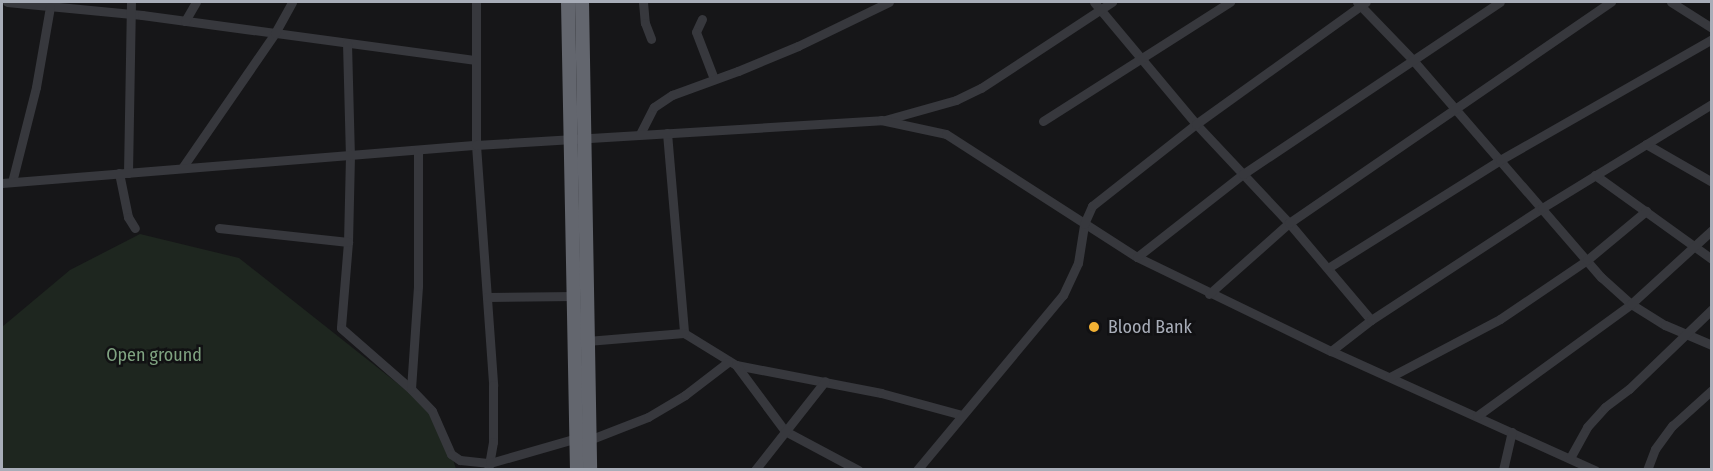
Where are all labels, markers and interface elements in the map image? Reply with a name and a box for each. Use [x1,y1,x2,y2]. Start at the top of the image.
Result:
place label: Blood Bank [1108,316,1192,338]
marker: Blood Bank [1085,318,1103,336]
park label: Open ground [106,344,202,366]

